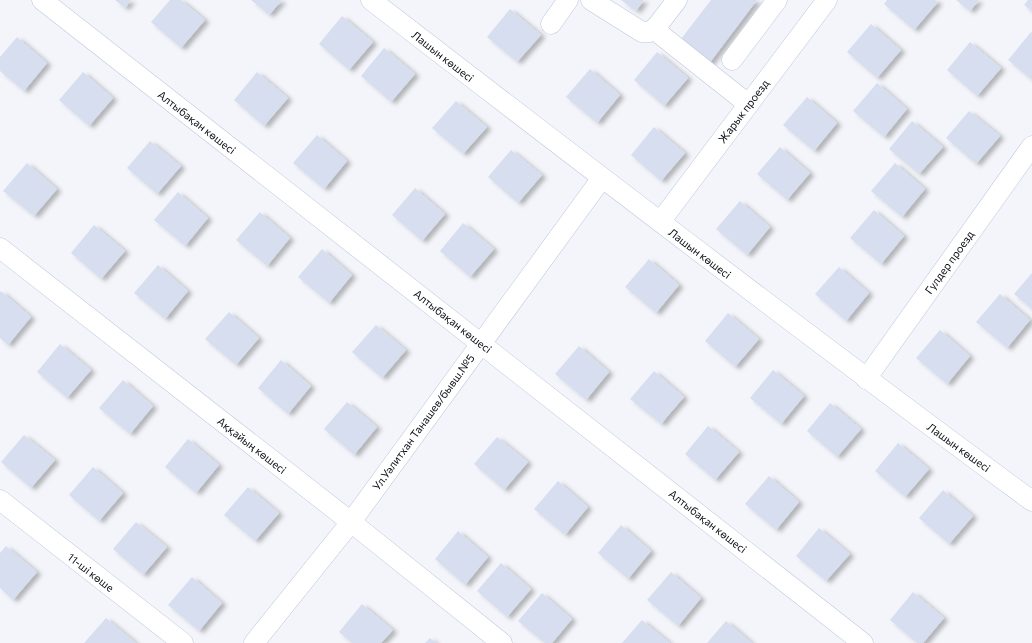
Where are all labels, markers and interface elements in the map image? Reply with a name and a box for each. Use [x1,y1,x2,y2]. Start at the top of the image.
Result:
street label: Лашын көшесі [410,28,477,84]
street label: Жарык проезд [715,76,771,145]
street label: Алтыбақан көшесі [156,88,239,157]
street label: Лашын көшесі [666,225,734,281]
street label: Гулдер проезд [922,227,977,296]
street label: Алтыбақан көшесі [412,287,495,356]
street label: Ул.Уәлитхан Танашев/бывш.№5 [369,351,477,493]
street label: Аққайың көшесі [215,414,289,476]
street label: Лашын көшесі [925,420,993,474]
street label: Алтыбақан көшесі [667,487,750,556]
street label: 11-ші көше [65,550,117,594]

